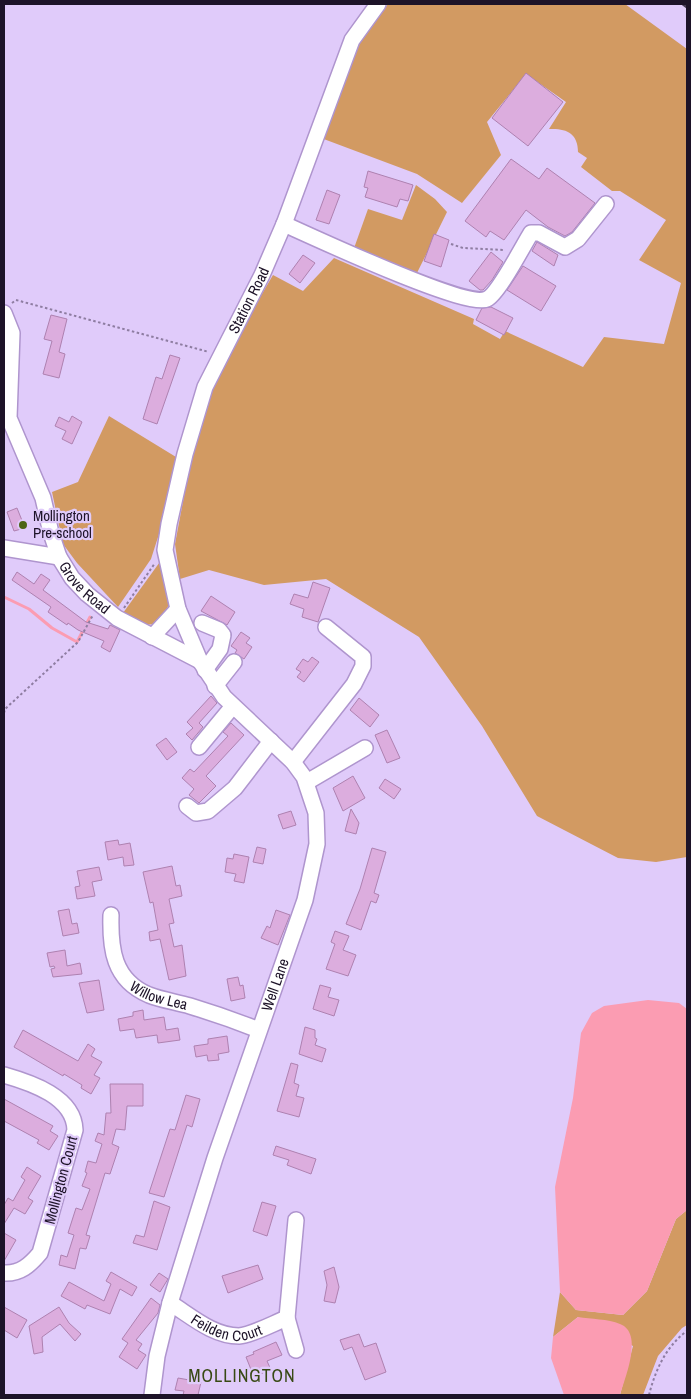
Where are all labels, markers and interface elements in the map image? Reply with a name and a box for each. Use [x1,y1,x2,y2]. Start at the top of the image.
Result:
street label: Station Road [223,264,274,337]
place label: Mollington Pre-school [33,505,92,543]
marker: Mollington Pre-school [17,519,29,531]
street label: Grove Road [54,557,115,619]
street label: Well Lane [256,955,294,1014]
street label: Willow Lea [126,976,190,1015]
street label: Mollington Court [39,1133,82,1226]
street label: Feilden Court [187,1309,266,1346]
district label: MOLLINGTON [188,1363,296,1388]

